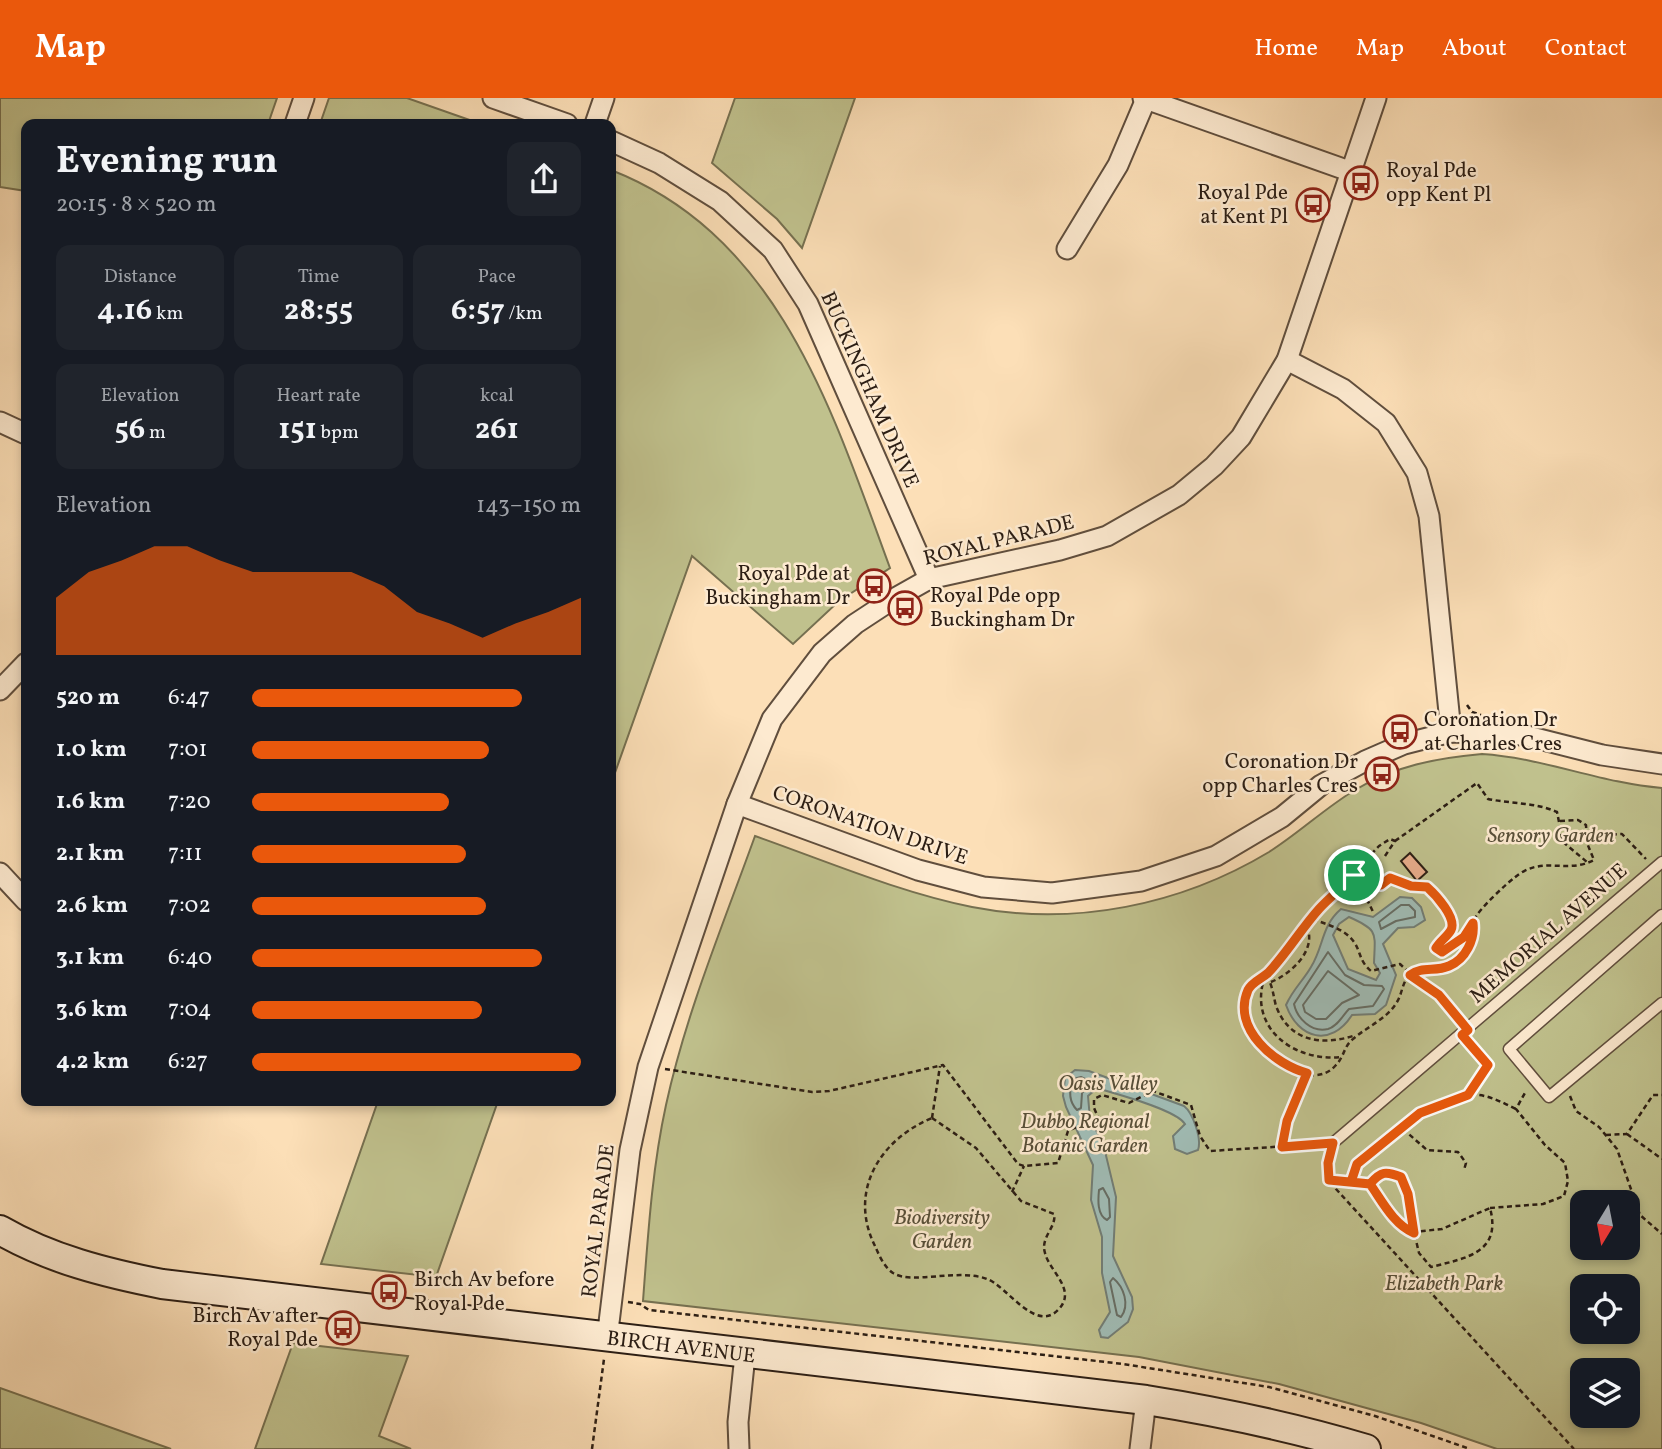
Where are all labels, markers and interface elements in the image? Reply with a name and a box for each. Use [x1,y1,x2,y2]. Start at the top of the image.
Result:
text: Map [35,26,106,72]
text: Home [1254,32,1318,66]
text: Map [1356,32,1404,66]
text: About [1442,32,1507,66]
text: Contact [1545,32,1627,66]
text: Evening run [56,136,278,189]
button: share [507,142,581,216]
place label: Royal Pde opp Kent Pl [1386,157,1491,210]
bus stop icon: Royal Pde opp Kent Pl [1342,164,1380,202]
place label: Royal Pde at Kent Pl [1197,179,1288,232]
bus stop icon: Royal Pde at Kent Pl [1294,186,1332,224]
text: 20:15 · 8 × 520 m [56,189,217,221]
text: Distance [104,264,177,290]
text: Time [298,264,339,290]
text: Pace [478,264,516,290]
street label: BUCKINGHAM DRIVE [813,287,925,493]
text: 4.16 [97,290,152,332]
text: 28:55 [284,290,353,332]
text: 6:57 [451,290,505,332]
text: km [152,301,183,327]
text: /km [505,301,543,327]
text: Elevation [101,383,180,409]
text: Heart rate [277,383,360,409]
text: kcal [480,383,514,409]
text: 56 [114,409,145,451]
text: 151 [278,409,317,451]
text: 261 [475,409,519,451]
text: m [145,420,166,446]
text: bpm [317,420,359,446]
text: Elevation [56,490,152,522]
text: 143–150 m [476,490,581,522]
street label: ROYAL PARADE [920,508,1078,574]
place label: Royal Pde at Buckingham Dr [705,560,850,613]
bus stop icon: Royal Pde at Buckingham Dr [855,567,893,605]
place label: Royal Pde opp Buckingham Dr [930,582,1075,635]
bus stop icon: Royal Pde opp Buckingham Dr [886,589,924,627]
text: 520 m [56,682,120,714]
text: 6:47 [168,682,210,714]
place label: Coronation Dr at Charles Cres [1424,706,1562,759]
bus stop icon: Coronation Dr at Charles Cres [1381,713,1419,751]
text: 1.0 km [56,734,127,766]
text: 7:01 [168,734,207,766]
place label: Coronation Dr opp Charles Cres [1202,748,1358,801]
bus stop icon: Coronation Dr opp Charles Cres [1363,755,1401,793]
street label: CORONATION DRIVE [768,779,972,873]
text: 1.6 km [56,786,125,818]
text: 7:20 [168,786,211,818]
park label: Sensory Garden [1488,822,1615,851]
text: 2.1 km [56,838,125,870]
text: 7:11 [168,838,202,870]
pin [1324,845,1384,905]
icon: arrive [1335,856,1373,894]
street label: MEMORIAL AVENUE [1464,857,1634,1011]
text: 2.6 km [56,890,128,922]
text: 7:02 [168,890,211,922]
text: 3.1 km [56,942,124,974]
text: 6:40 [168,942,212,974]
text: 3.6 km [56,994,128,1026]
text: 7:04 [168,994,212,1026]
text: 4.2 km [56,1046,129,1078]
text: 6:27 [168,1046,208,1078]
park label: Oasis Valley [1058,1070,1158,1099]
park label: Dubbo Regional Botanic Garden [1021,1108,1149,1161]
street label: ROYAL PARADE [575,1142,623,1300]
north arrow [1570,1190,1640,1260]
map controls [1570,1190,1640,1428]
park label: Biodiversity Garden [894,1204,991,1257]
place label: Birch Av before Royal Pde [414,1266,555,1319]
park label: Elizabeth Park [1385,1270,1503,1299]
bus stop icon: Birch Av before Royal Pde [370,1273,408,1311]
button: locate [1570,1274,1640,1344]
place label: Birch Av after Royal Pde [193,1302,318,1355]
bus stop icon: Birch Av after Royal Pde [324,1309,362,1347]
street label: BIRCH AVENUE [605,1324,757,1372]
button: layers [1570,1358,1640,1428]

